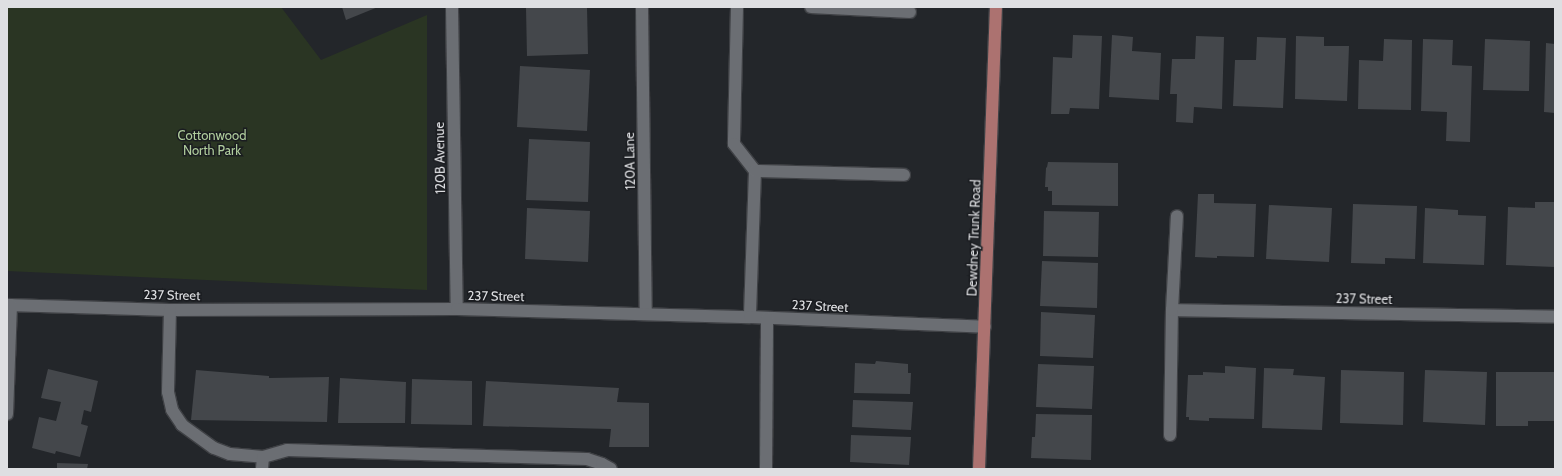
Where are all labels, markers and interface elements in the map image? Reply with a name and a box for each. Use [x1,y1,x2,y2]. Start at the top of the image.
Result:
street label: 120B Avenue [432,122,448,194]
park label: Cottonwood North Park [178,128,246,159]
street label: 120A Lane [622,132,638,190]
street label: Dewdney Trunk Road [964,179,984,297]
street label: 237 Street [144,287,200,303]
street label: 237 Street [468,288,524,304]
street label: 237 Street [1336,291,1392,307]
street label: 237 Street [791,297,849,315]

